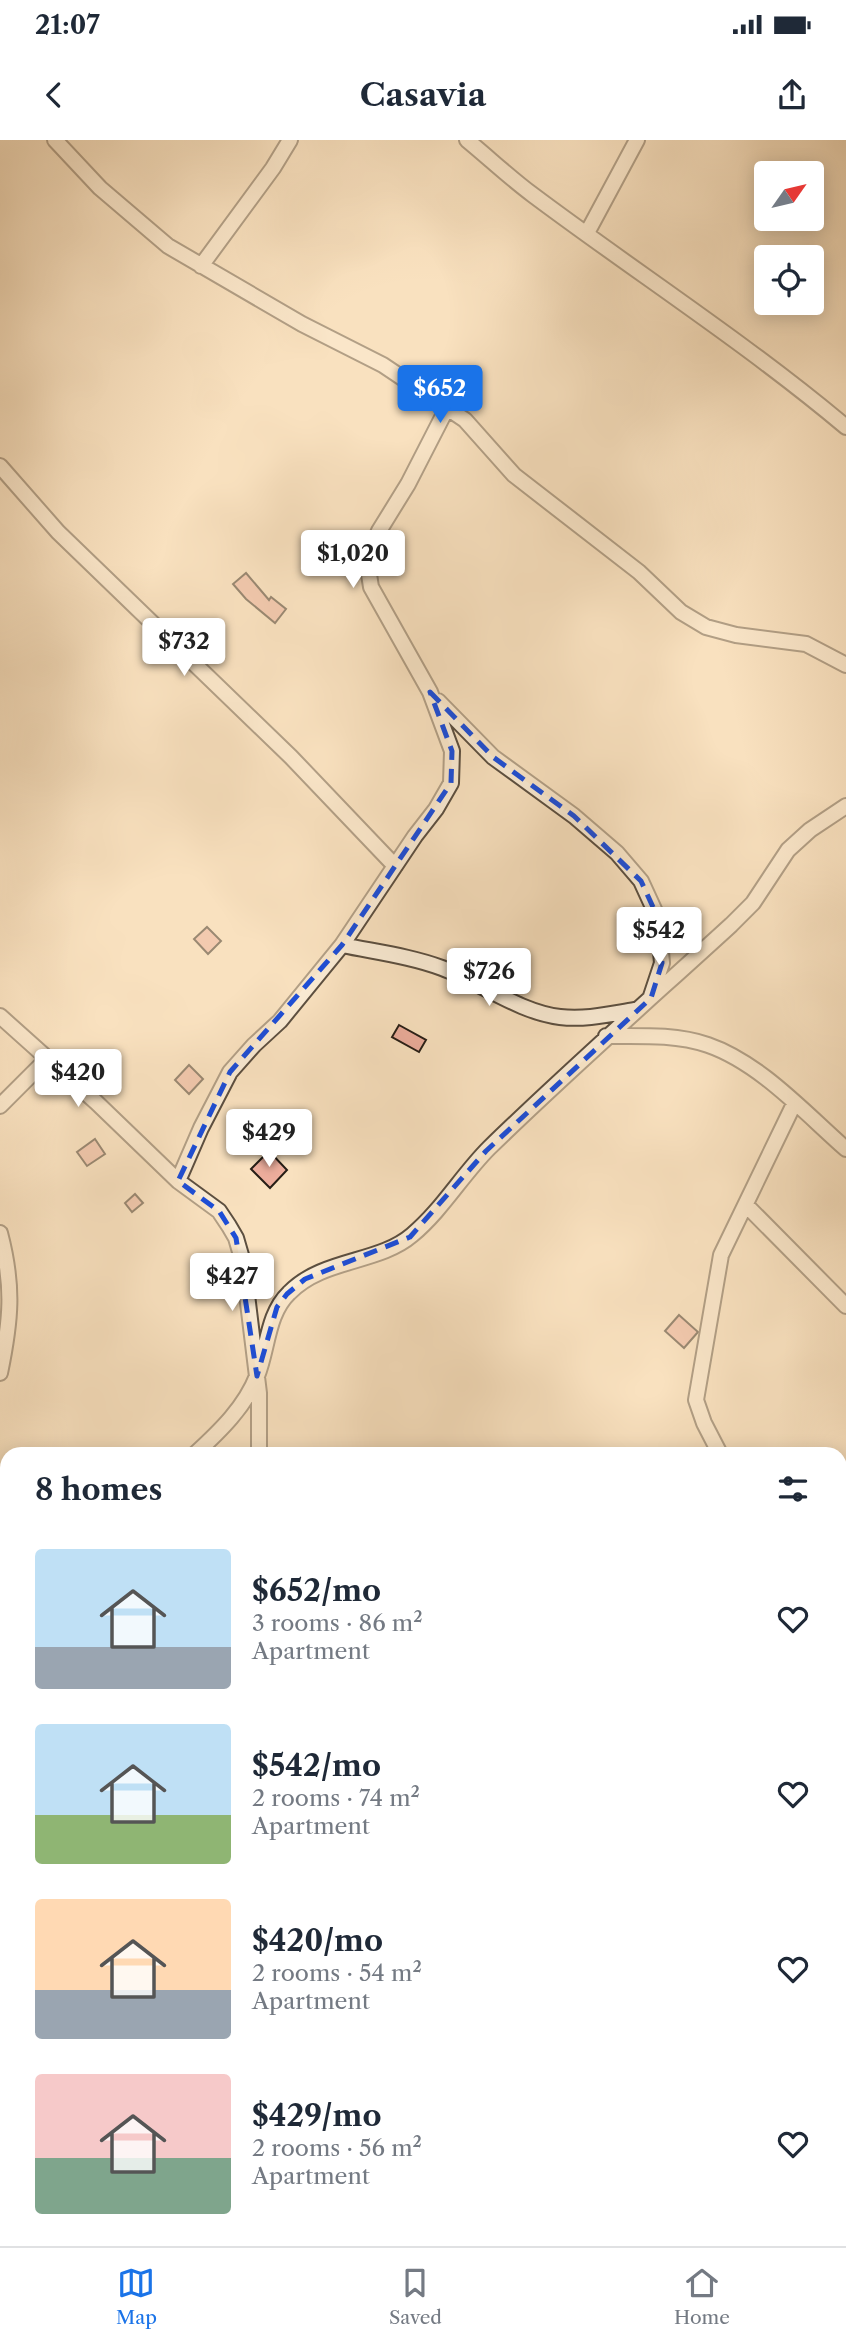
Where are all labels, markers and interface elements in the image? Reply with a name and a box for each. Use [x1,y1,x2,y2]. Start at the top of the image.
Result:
text: 21:07 [35,9,100,41]
text: Casavia [360,75,486,114]
icon: back [35,76,73,114]
icon: share [773,76,811,114]
north arrow [754,161,824,231]
map controls [754,161,824,315]
button: locate [754,245,824,315]
pin: $652 [399,366,481,425]
text: $652 [414,374,466,402]
pin: $1,020 [296,531,410,590]
text: $1,020 [317,539,389,567]
pin: $732 [143,618,225,678]
text: $732 [158,627,210,655]
pin: $542 [618,908,700,967]
text: $542 [633,916,685,944]
pin: $726 [448,948,530,1008]
text: $726 [463,957,515,985]
pin: $420 [37,1049,119,1109]
text: $420 [51,1058,105,1086]
pin: $429 [228,1110,310,1169]
text: $429 [242,1118,296,1146]
pin: $427 [191,1254,273,1313]
text: $427 [206,1262,258,1290]
icon: filters [774,1470,812,1508]
text: 8 homes [35,1471,162,1508]
text: $652/mo [252,1572,381,1609]
icon: home [91,1577,175,1661]
icon: heart [774,1600,812,1638]
text: 3 rooms · 86 m² [252,1609,423,1637]
text: Apartment [252,1637,370,1665]
text: $542/mo [252,1747,381,1784]
icon: home [91,1752,175,1836]
icon: heart [774,1775,812,1813]
text: 2 rooms · 74 m² [252,1784,420,1812]
text: Apartment [252,1812,370,1840]
text: $420/mo [252,1922,383,1959]
icon: home [91,1927,175,2011]
icon: heart [774,1950,812,1988]
text: 2 rooms · 54 m² [252,1959,422,1987]
text: Apartment [252,1987,370,2015]
text: $429/mo [252,2097,382,2134]
icon: home [91,2102,175,2186]
icon: heart [774,2125,812,2163]
text: 2 rooms · 56 m² [252,2134,422,2162]
text: Apartment [252,2162,370,2190]
tab: Map [116,2264,157,2329]
tab: Saved [389,2264,442,2329]
tab: Home [674,2264,730,2329]

